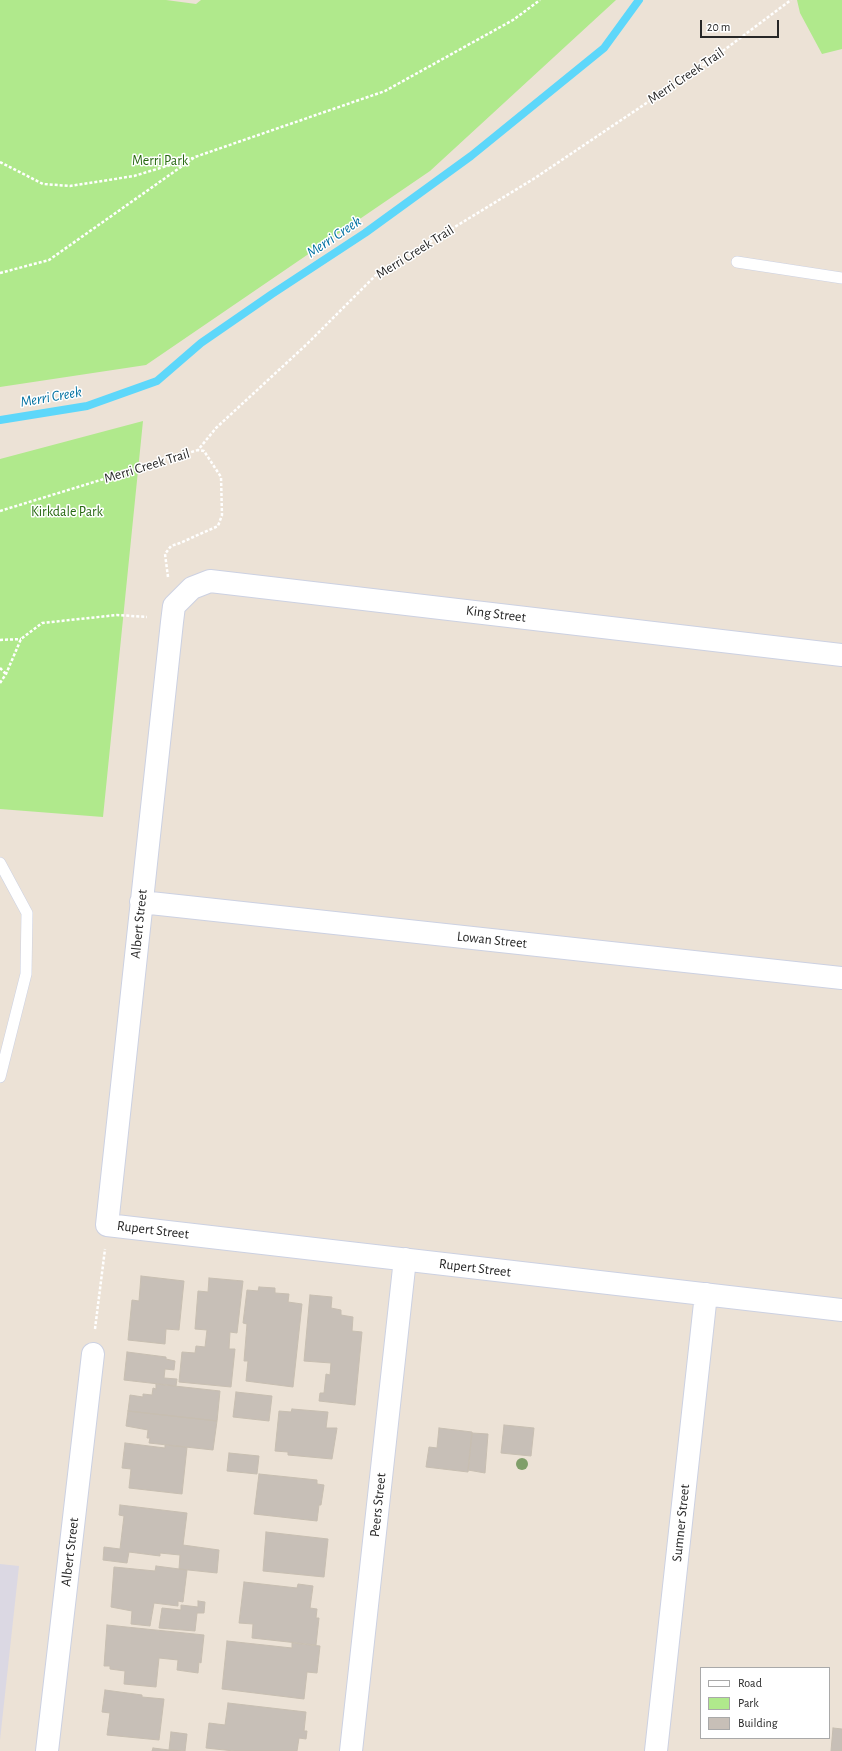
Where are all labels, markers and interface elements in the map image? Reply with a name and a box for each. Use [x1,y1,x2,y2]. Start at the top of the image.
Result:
scale bar [702,12,781,38]
text: 20 m [707,21,730,33]
street label: Merri Creek Trail [645,44,727,108]
park label: Merri Park [132,153,188,169]
water label: Merri Creek [303,212,365,262]
street label: Merri Creek Trail [373,221,457,283]
water label: Merri Creek [19,383,83,411]
street label: Merri Creek Trail [102,445,192,487]
park label: Kirkdale Park [31,504,103,520]
street label: King Street [465,602,527,626]
street label: Albert Street [127,889,151,959]
street label: Lowan Street [456,928,528,952]
street label: Rupert Street [116,1217,190,1243]
street label: Rupert Street [438,1255,512,1281]
street label: Peers Street [366,1472,390,1538]
street label: Sumner Street [669,1483,693,1563]
street label: Albert Street [57,1517,83,1587]
legend [700,1667,830,1739]
text: Road [738,1677,762,1689]
text: Park [738,1697,759,1709]
text: Building [738,1717,778,1729]

